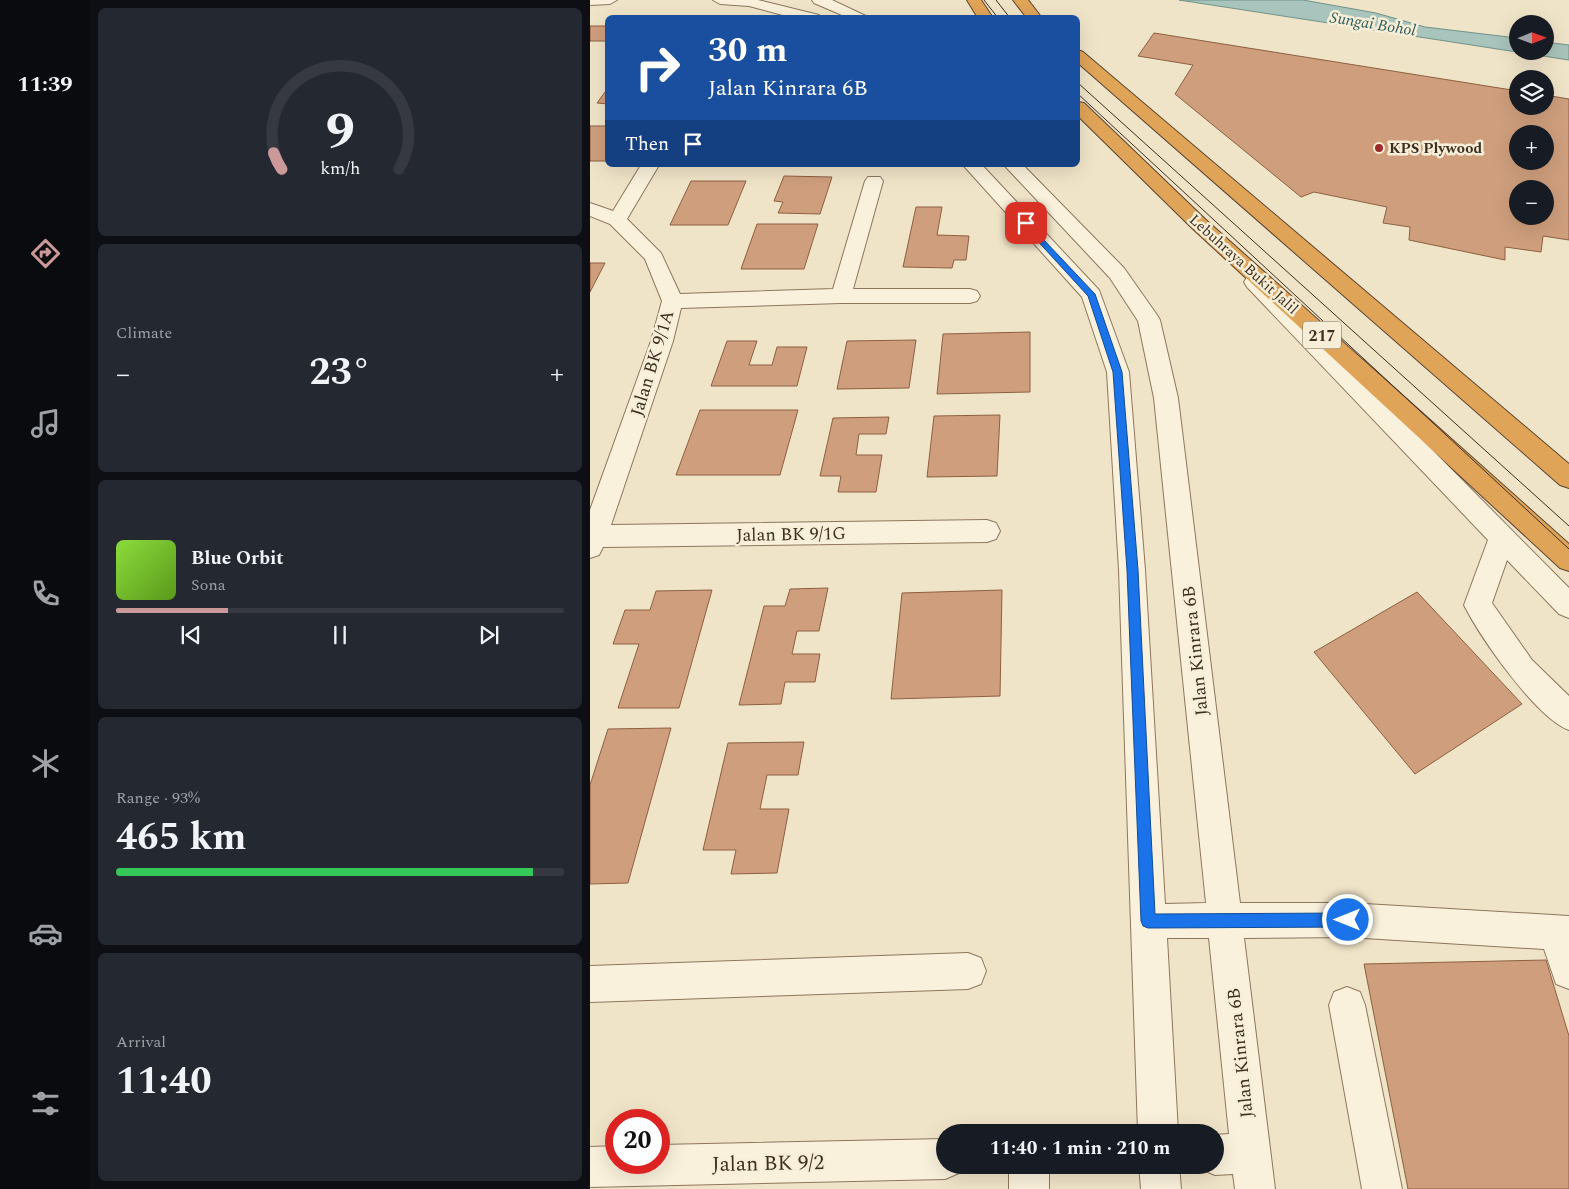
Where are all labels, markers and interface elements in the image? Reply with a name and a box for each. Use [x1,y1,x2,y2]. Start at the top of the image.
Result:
water label: Sungai Bohol [1328,5,1417,43]
north arrow [1509,15,1554,60]
map controls [1509,15,1554,225]
text: 30 m [708,24,788,77]
icon: right [625,35,690,100]
text: 11:39 [17,68,73,101]
button: layers [1509,70,1554,115]
text: Jalan Kinrara 6B [708,72,868,105]
text: 9 [325,93,355,172]
button: + [1509,125,1554,170]
text: Then [625,130,669,159]
icon: arrive [679,130,707,158]
place label: KPS Plywood [1389,137,1483,160]
marker: KPS Plywood [1373,142,1385,154]
text: km/h [320,155,360,182]
button: − [1509,180,1554,225]
pin [1005,202,1047,244]
icon: arrive [1012,209,1040,237]
street label: Lebuhraya Bukit Jalil [1184,209,1303,320]
icon: directions [28,236,63,271]
street label: Jalan BK 9/1A [624,307,681,419]
text: Climate [116,321,172,345]
road number: 217 [1303,322,1341,348]
text: 23° [309,344,371,402]
text: − [116,353,130,396]
text: + [550,353,564,396]
icon: music [28,406,63,441]
street label: Jalan BK 9/1G [736,520,846,549]
text: Blue Orbit [191,544,284,573]
text: Sona [191,573,226,597]
icon: phone [28,576,63,611]
street label: Jalan Kinrara 6B [1175,585,1216,717]
icon: previous [177,621,205,649]
icon: pause [326,621,354,649]
icon: next [475,621,503,649]
icon: climate [28,746,63,781]
text: Range · 93% [116,786,200,810]
text: 465 km [116,809,247,867]
position arrow [1321,893,1373,945]
icon: car [28,916,63,951]
street label: Jalan Kinrara 6B [1220,987,1261,1119]
text: Arrival [116,1030,166,1054]
text: 11:40 [116,1053,211,1111]
icon: filters [28,1086,63,1121]
speed limit sign: 20 [605,1109,670,1174]
text: 11:40 · 1 min · 210 m [990,1134,1170,1163]
street label: Jalan BK 9/2 [712,1147,824,1181]

